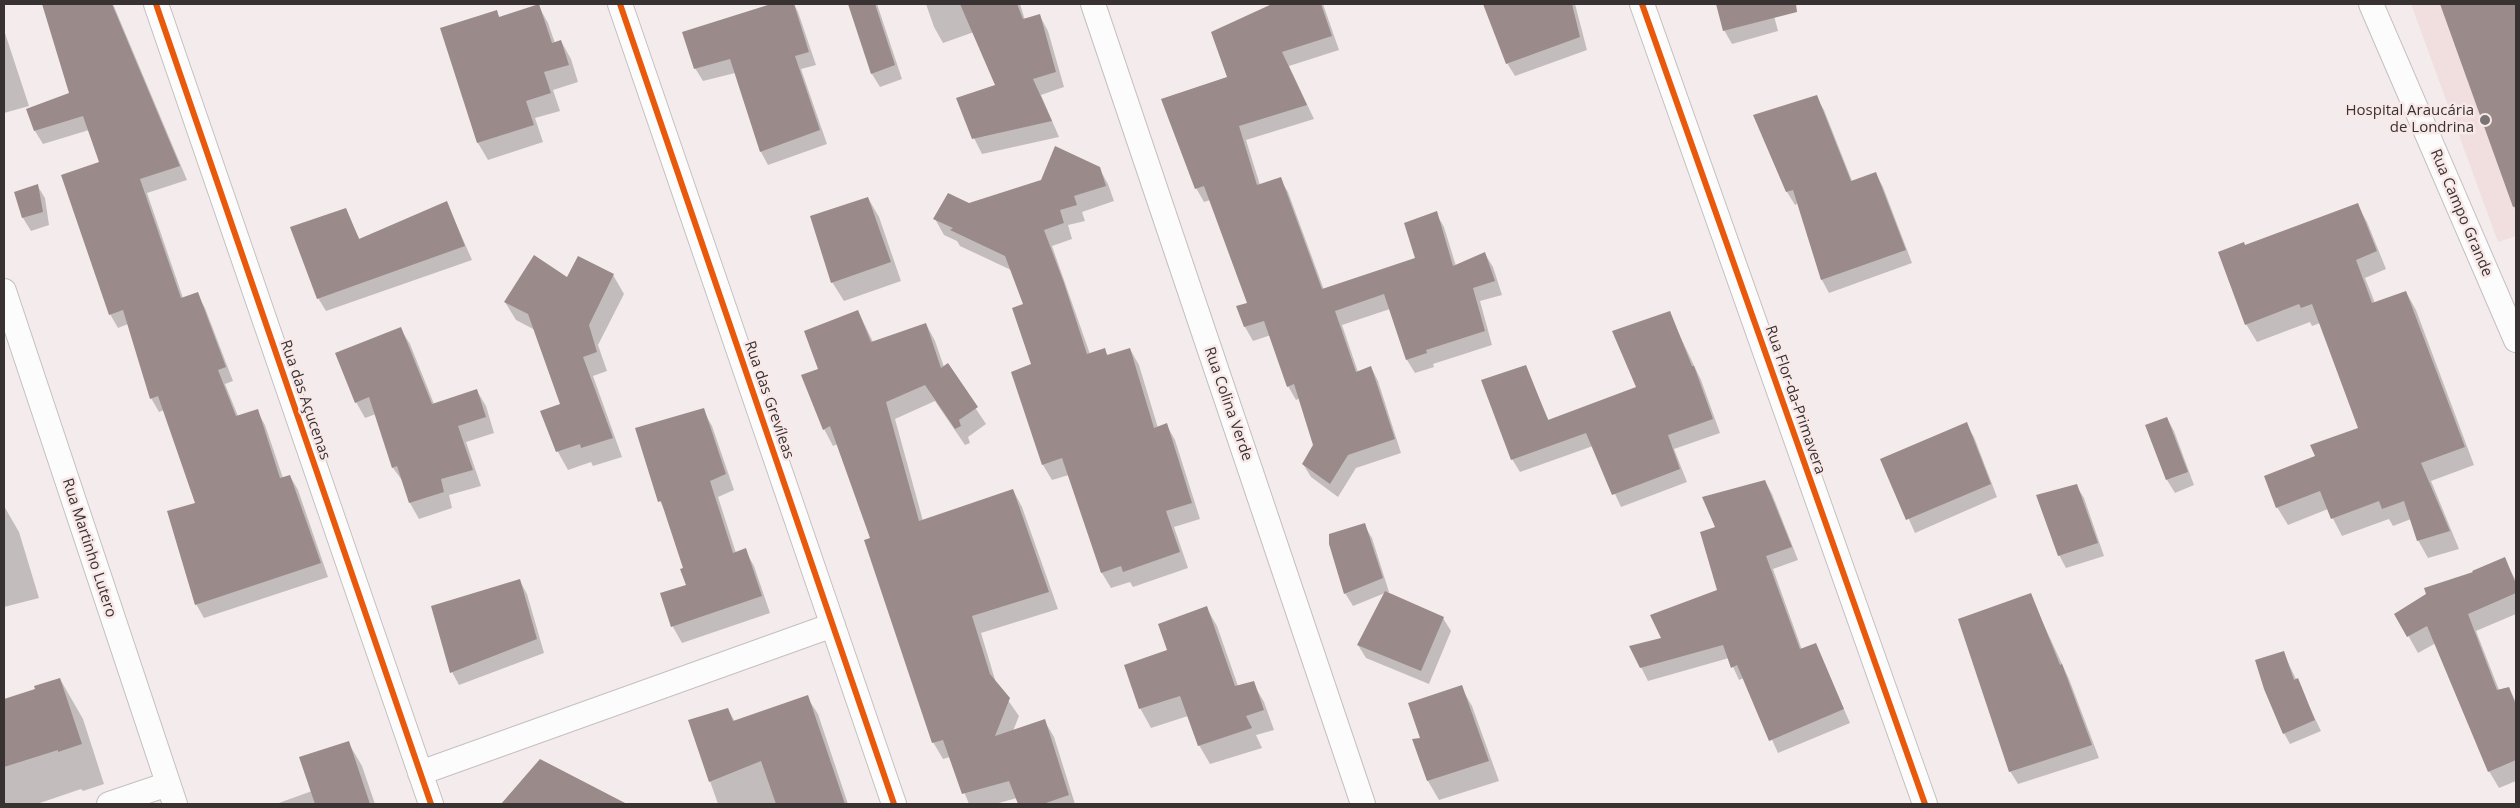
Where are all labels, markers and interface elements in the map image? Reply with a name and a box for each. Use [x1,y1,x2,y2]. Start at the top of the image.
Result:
place label: Hospital Araucária de Londrina [2346,102,2474,137]
marker: Hospital Araucária de Londrina [2478,113,2492,127]
street label: Rua Campo Grande [2426,147,2496,279]
street label: Rua Flor-da-Primavera [1761,323,1829,477]
street label: Rua das Açucenas [276,338,334,462]
street label: Rua das Grevíleas [740,339,798,461]
street label: Rua Colina Verde [1200,345,1256,463]
street label: Rua Martinho Lutero [58,476,120,620]

